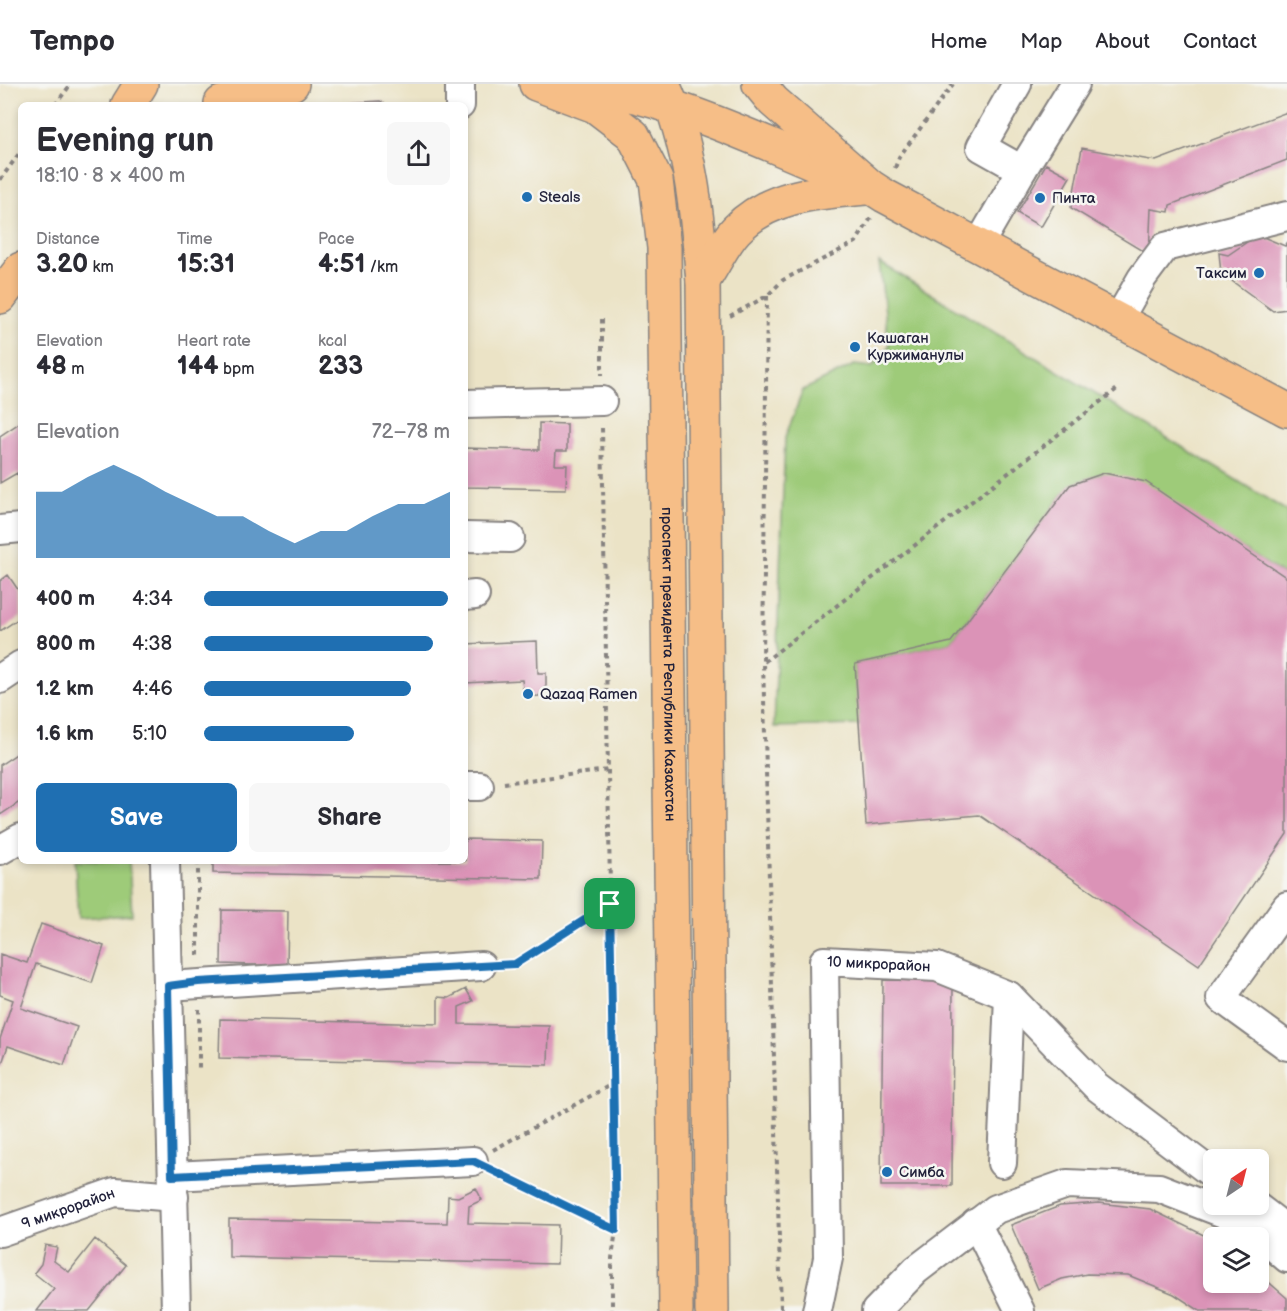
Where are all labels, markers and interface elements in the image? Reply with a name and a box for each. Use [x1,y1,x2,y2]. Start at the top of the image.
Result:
text: Tempo [30,25,115,58]
text: Home [930,29,987,54]
text: Map [1020,29,1062,54]
text: About [1095,29,1150,54]
text: Contact [1183,29,1257,54]
text: Evening run [36,121,214,161]
button: share [387,122,450,185]
text: 18:10 · 8 × 400 m [36,164,185,188]
place label: Steals [539,188,581,207]
place label: Пинта [1052,189,1096,208]
marker: Steals [520,190,534,204]
marker: Пинта [1033,191,1047,205]
text: Distance [36,230,100,249]
text: Time [177,230,212,249]
text: Pace [318,230,354,249]
text: 3.20 [36,249,88,280]
text: 15:31 [177,249,235,280]
text: 4:51 [318,249,366,280]
text: km [88,258,114,277]
text: /km [366,258,398,277]
place label: Таксим [1196,264,1247,283]
marker: Таксим [1252,266,1266,280]
place label: Кашаган Куржиманулы [867,329,964,365]
text: Elevation [36,332,103,351]
text: Heart rate [177,332,251,351]
text: kcal [318,332,347,351]
marker: Кашаган Куржиманулы [848,340,862,354]
text: 48 [36,351,67,382]
text: 144 [177,351,219,382]
text: 233 [318,351,363,382]
text: m [67,360,85,379]
text: bpm [219,360,254,379]
text: Elevation [36,420,119,444]
text: 72–78 m [372,420,450,444]
street label: проспект президента Республики Казахстан [657,507,679,821]
text: 400 m [36,587,95,611]
text: 4:34 [132,587,173,611]
text: 800 m [36,632,95,656]
text: 4:38 [132,632,172,656]
text: 1.2 km [36,677,94,701]
text: 4:46 [132,677,173,701]
place label: Qazaq Ramen [540,685,637,704]
marker: Qazaq Ramen [521,687,535,701]
text: 1.6 km [36,722,94,746]
text: 5:10 [132,722,167,746]
button: Save [36,783,237,852]
button: Share [249,783,450,852]
pin [584,878,635,929]
icon: arrive [593,887,626,920]
street label: 10 микрорайон [827,952,931,977]
north arrow [1203,1149,1269,1215]
map controls [1203,1149,1269,1293]
place label: Симба [899,1163,945,1182]
marker: Симба [880,1165,894,1179]
street label: 9 микрорайон [19,1184,117,1234]
button: layers [1203,1227,1269,1293]

